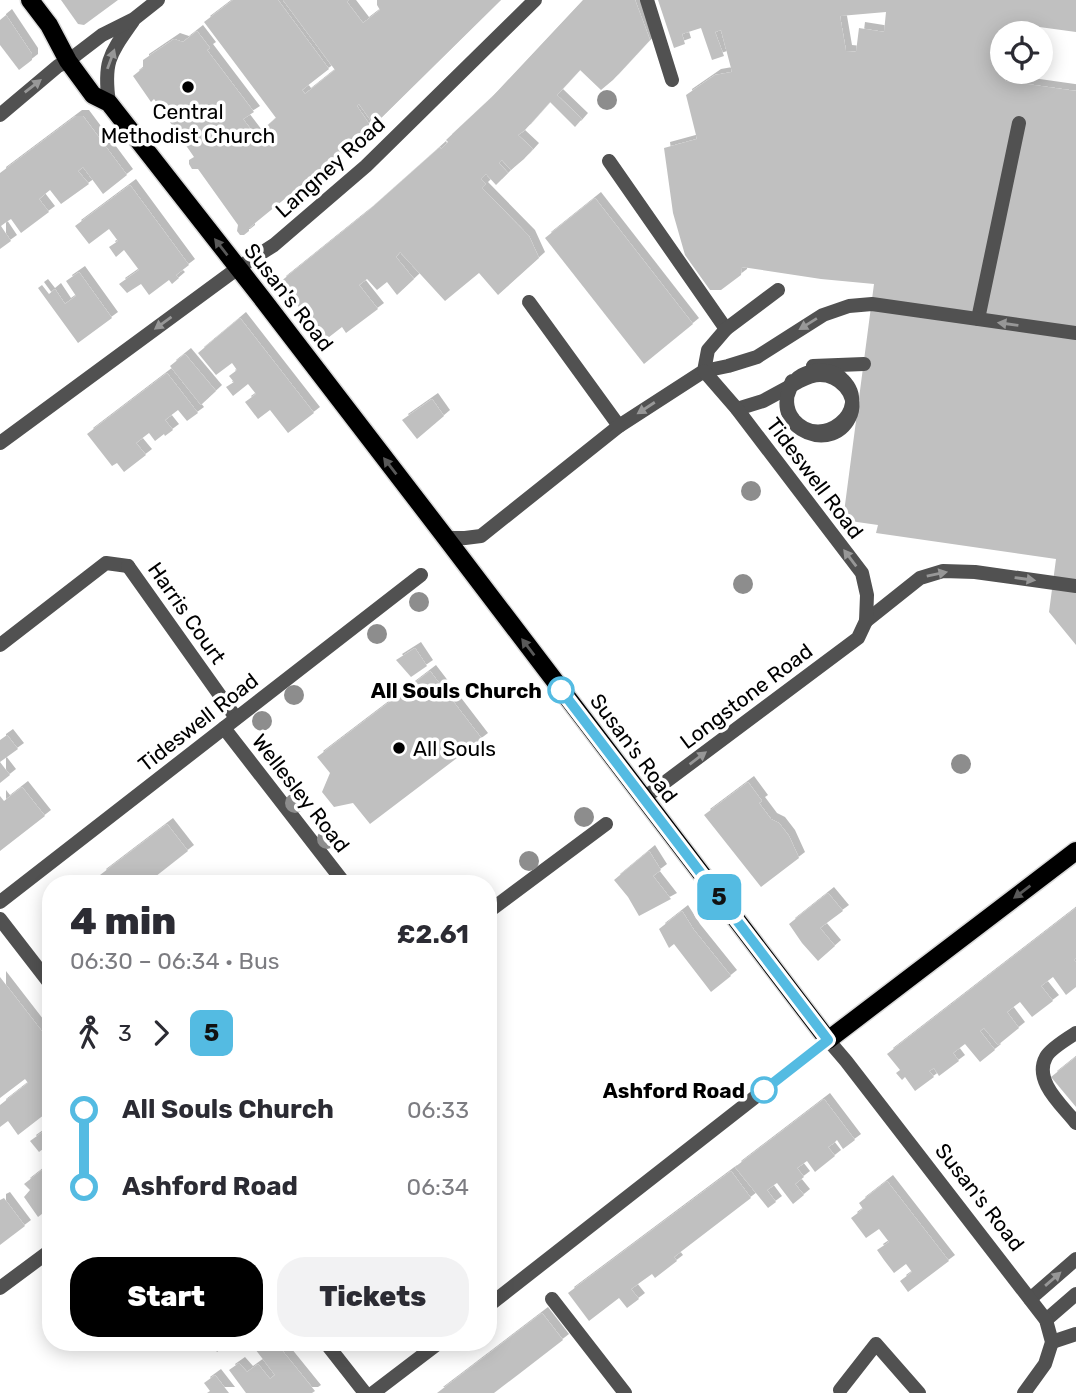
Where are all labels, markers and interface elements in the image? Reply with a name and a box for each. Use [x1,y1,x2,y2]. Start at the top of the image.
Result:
map controls [990,21,1053,84]
button: locate [990,21,1053,84]
one-way arrow [106,48,117,69]
one-way arrow [23,79,41,94]
marker: Central Methodist Church [180,79,196,95]
place label: Central Methodist Church [101,99,275,148]
street label: Langney Road [270,111,390,223]
one-way arrow [214,238,229,256]
street label: Susan's Road [239,238,339,356]
one-way arrow [154,316,172,330]
one-way arrow [798,318,817,330]
one-way arrow [997,318,1019,329]
one-way arrow [637,402,656,415]
street label: Tideswell Road [761,412,869,544]
one-way arrow [383,457,398,475]
one-way arrow [843,549,857,567]
street label: Harris Court [143,557,231,669]
one-way arrow [926,568,948,579]
one-way arrow [1015,573,1037,584]
one-way arrow [521,638,536,656]
street label: Longstone Road [675,638,817,754]
street label: Tideswell Road [133,667,263,777]
marker: All Souls Church [548,677,574,703]
place label: All Souls Church [371,678,542,703]
street label: Susan's Road [585,689,683,807]
street label: Wellesley Road [247,729,355,857]
place label: All Souls [413,736,496,761]
marker: All Souls [391,740,407,756]
one-way arrow [689,751,707,765]
line badge: 5 [696,874,742,920]
text: 5 [711,883,727,911]
one-way arrow [1013,885,1031,900]
text: 4 min [70,898,176,944]
text: £2.61 [397,919,469,950]
text: 06:30 – 06:34 · Bus [70,947,280,975]
icon: walk [70,1014,108,1052]
icon: forward [142,1014,180,1052]
text: 3 [118,1019,132,1047]
text: 5 [204,1019,219,1047]
marker: Ashford Road [751,1077,777,1103]
place label: Ashford Road [603,1078,745,1103]
text: All Souls Church [122,1094,334,1125]
text: 06:33 [407,1096,469,1124]
street label: Susan's Road [930,1138,1030,1256]
text: Ashford Road [122,1171,298,1202]
text: 06:34 [407,1173,469,1201]
button: Start [70,1257,263,1337]
button: Tickets [277,1257,469,1337]
one-way arrow [1044,1271,1062,1287]

